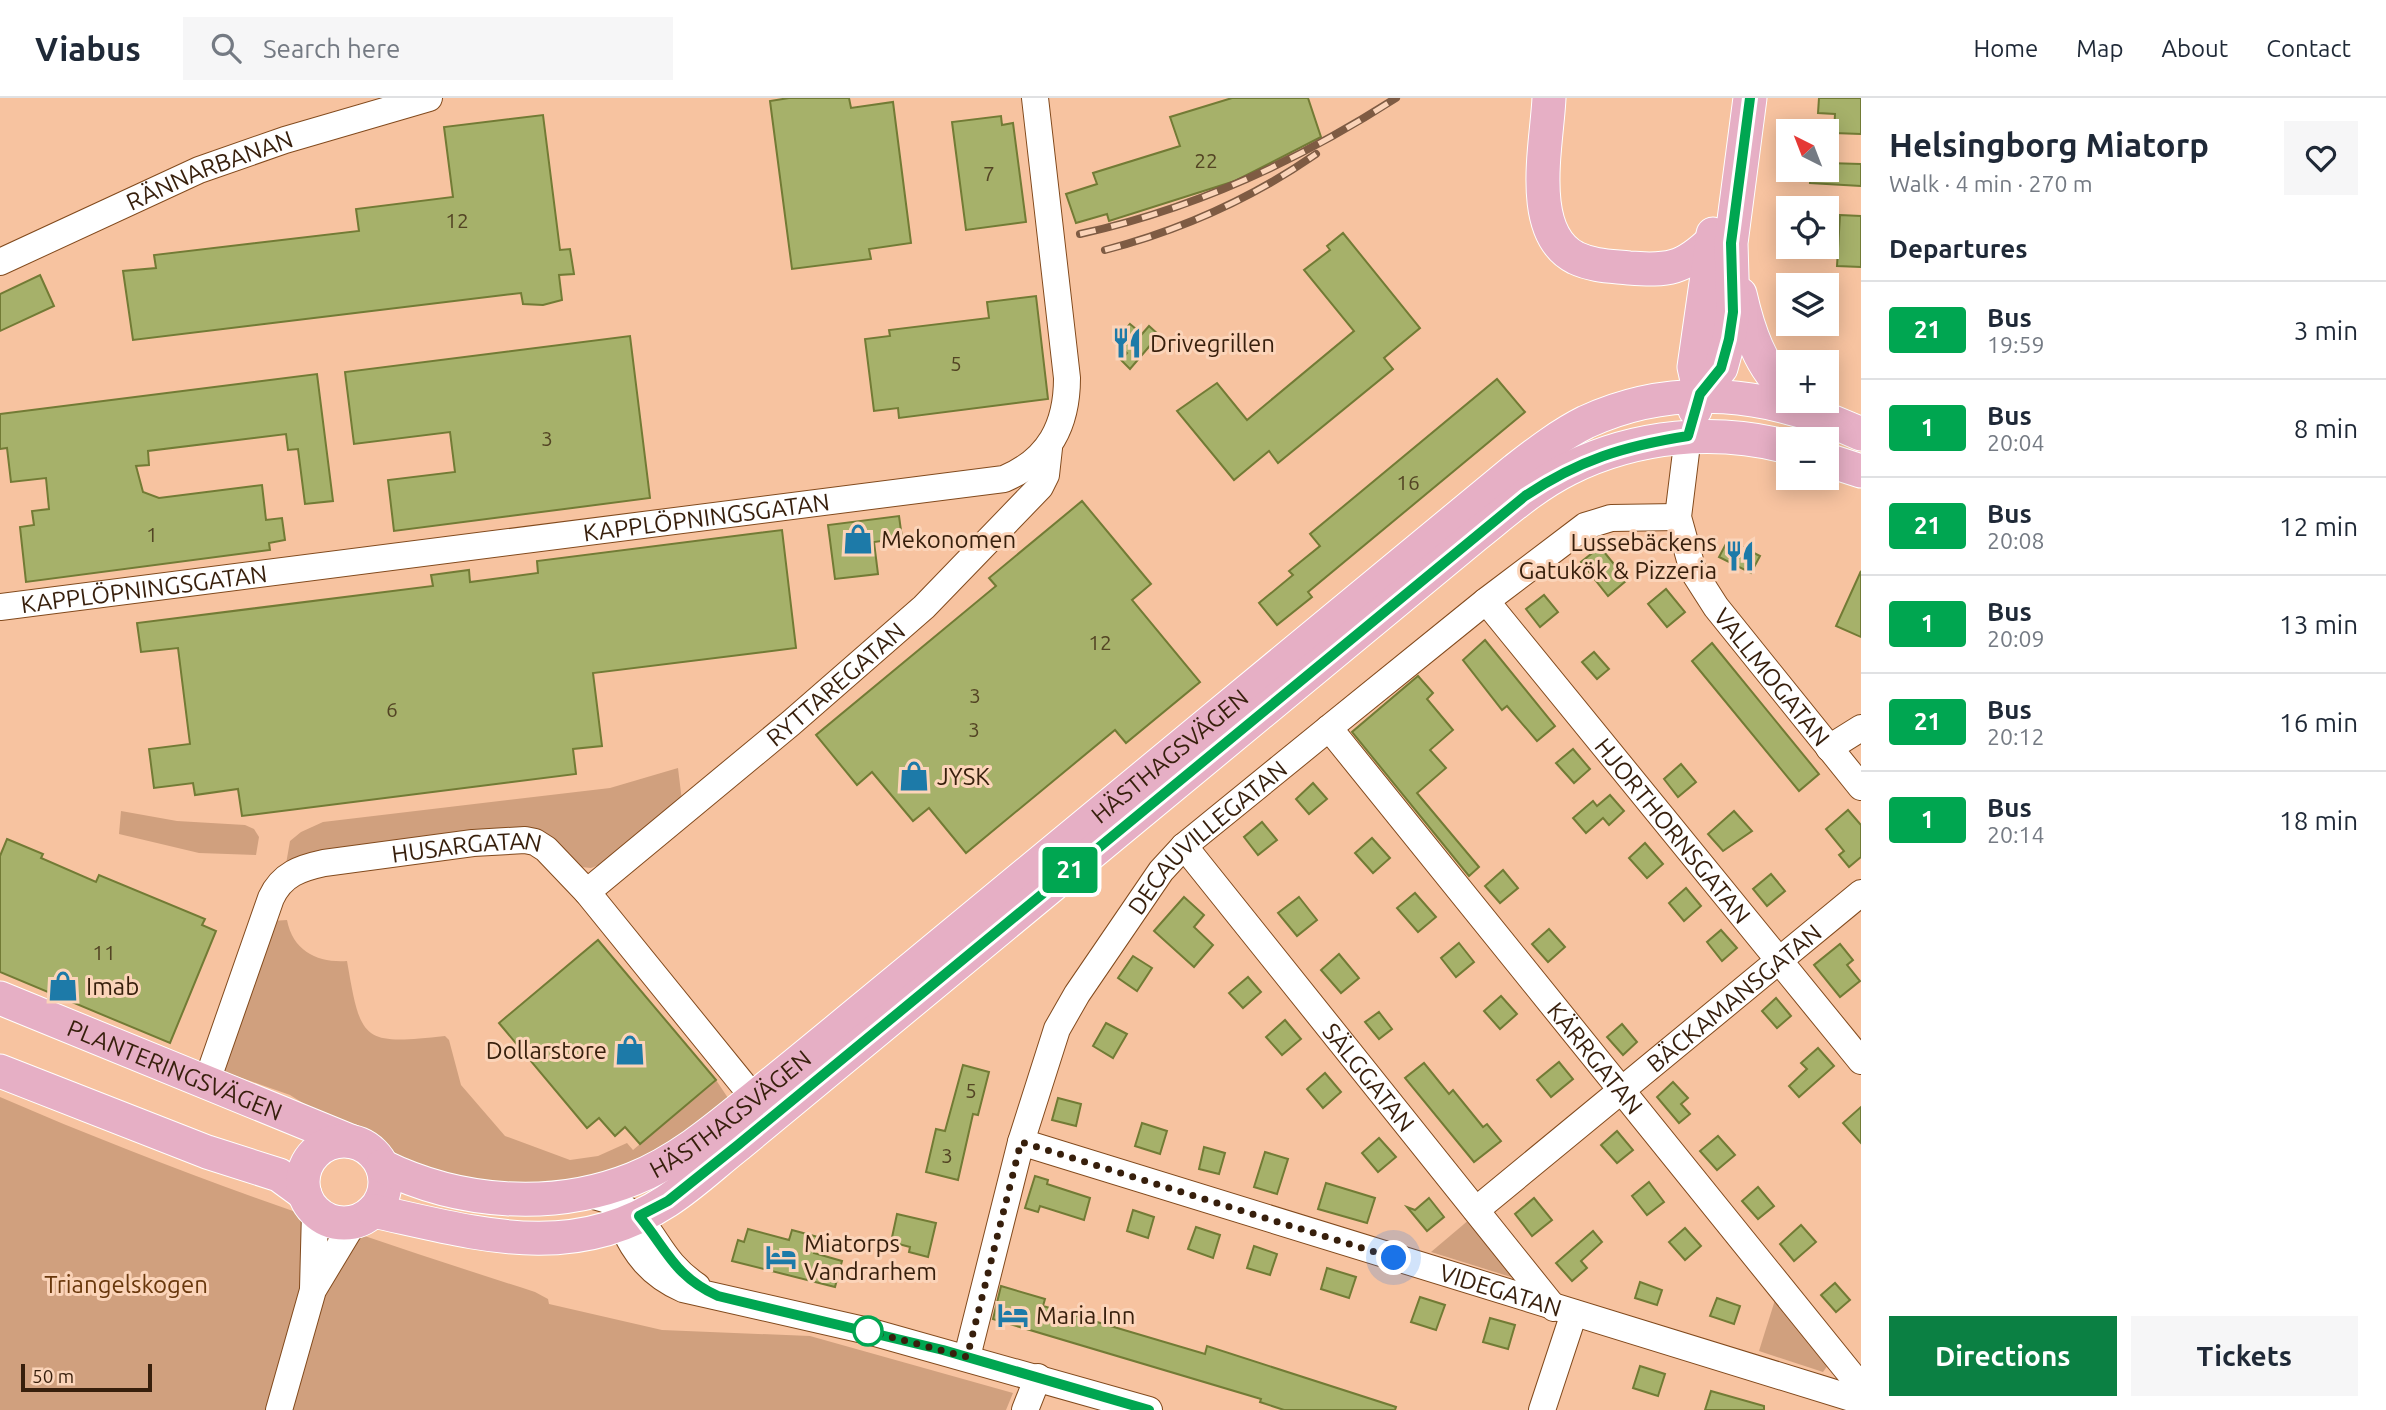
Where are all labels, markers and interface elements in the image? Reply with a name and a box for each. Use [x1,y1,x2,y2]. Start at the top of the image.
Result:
search box [183,17,673,80]
icon: search [207,29,245,67]
text: Viabus [35,30,141,67]
text: Search here [263,34,400,63]
text: Home [1973,35,2038,62]
text: Map [2076,35,2123,62]
text: About [2161,35,2228,62]
text: Contact [2266,35,2351,62]
north arrow [1776,119,1839,182]
map controls [1776,119,1839,490]
button: heart [2284,121,2358,195]
street label: RÄNNARBANAN [122,125,296,215]
text: Helsingborg Miatorp [1889,126,2209,163]
house number: 22 [1194,148,1218,172]
house number: 7 [983,161,995,185]
text: Walk · 4 min · 270 m [1889,171,2093,196]
button: locate [1776,196,1839,259]
house number: 12 [445,208,469,232]
text: Departures [1889,234,2027,263]
button: layers [1776,273,1839,336]
text: Bus [1987,303,2032,332]
text: 21 [1914,316,1941,343]
text: 3 min [2294,316,2358,345]
restaurant icon: Drivegrillen [1110,326,1144,360]
place label: Drivegrillen [1150,330,1275,357]
text: 19:59 [1987,332,2045,357]
button: + [1776,350,1839,413]
house number: 5 [950,351,962,375]
text: Bus [1987,401,2032,430]
text: 1 [1921,414,1934,441]
text: 8 min [2294,414,2358,443]
house number: 3 [541,426,553,450]
button: − [1776,427,1839,490]
text: 20:04 [1987,430,2045,455]
house number: 16 [1396,470,1420,494]
street label: KAPPLÖPNINGSGATAN [582,488,831,546]
text: Bus [1987,499,2032,528]
text: 21 [1914,512,1941,539]
text: 12 min [2279,512,2358,541]
house number: 1 [146,522,158,546]
shop icon: Mekonomen [841,522,875,556]
place label: Mekonomen [881,526,1016,553]
text: 20:08 [1987,528,2045,553]
place label: Lussebäckens Gatukök & Pizzeria [1519,529,1717,584]
restaurant icon: Lussebäckens Gatukök & Pizzeria [1723,539,1757,573]
street label: KAPPLÖPNINGSGATAN [19,560,269,618]
text: Bus [1987,597,2032,626]
street label: VALLMOGATAN [1709,603,1836,751]
text: 1 [1921,610,1934,637]
text: 13 min [2279,610,2358,639]
street label: RYTTAREGATAN [761,617,910,751]
text: 20:09 [1987,626,2045,651]
house number: 12 [1088,630,1112,654]
house number: 3 [969,683,981,707]
street label: HÄSTHAGSVÄGEN [1086,683,1253,828]
text: Bus [1987,695,2032,724]
house number: 6 [386,697,398,721]
text: 21 [1914,708,1941,735]
text: 16 min [2279,708,2358,737]
house number: 3 [968,717,980,741]
text: 20:12 [1987,724,2045,749]
street label: HJORTHORNSGATAN [1590,733,1756,928]
street label: DECAUVILLEGATAN [1122,755,1292,919]
shop icon: JYSK [897,759,931,793]
place label: JYSK [937,763,990,790]
text: Bus [1987,793,2032,822]
text: 1 [1921,806,1934,833]
text: 18 min [2279,806,2358,835]
text: 20:14 [1987,822,2045,847]
street label: HUSARGATAN [390,827,544,867]
line badge: 21 [1038,847,1102,893]
text: 21 [1056,856,1084,883]
street label: BÄCKAMANSGATAN [1641,918,1826,1077]
house number: 11 [92,940,116,964]
shop icon: Imab [46,969,80,1003]
place label: Imab [86,973,139,1000]
street label: KÄRRGATAN [1542,997,1648,1119]
street label: PLANTERINGSVÄGEN [64,1014,286,1125]
street label: SÄLGGATAN [1318,1018,1420,1136]
shop icon: Dollarstore [613,1033,647,1067]
place label: Dollarstore [486,1037,607,1064]
street label: HÄSTHAGSVÄGEN [645,1044,816,1183]
house number: 5 [965,1078,977,1102]
house number: 3 [941,1143,953,1167]
place label: Miatorps Vandrarhem [804,1230,937,1285]
hotel icon: Miatorps Vandrarhem [764,1240,798,1274]
your location [1376,1240,1411,1275]
street label: VIDEGATAN [1436,1258,1565,1321]
park label: Triangelskogen [44,1271,208,1298]
hotel icon: Maria Inn [996,1298,1030,1332]
place label: Maria Inn [1036,1302,1136,1329]
unlabelled marker [853,1316,883,1346]
button: Directions [1889,1316,2117,1396]
button: Tickets [2131,1316,2358,1396]
scale bar [21,1361,152,1393]
text: 50 m [32,1365,74,1387]

